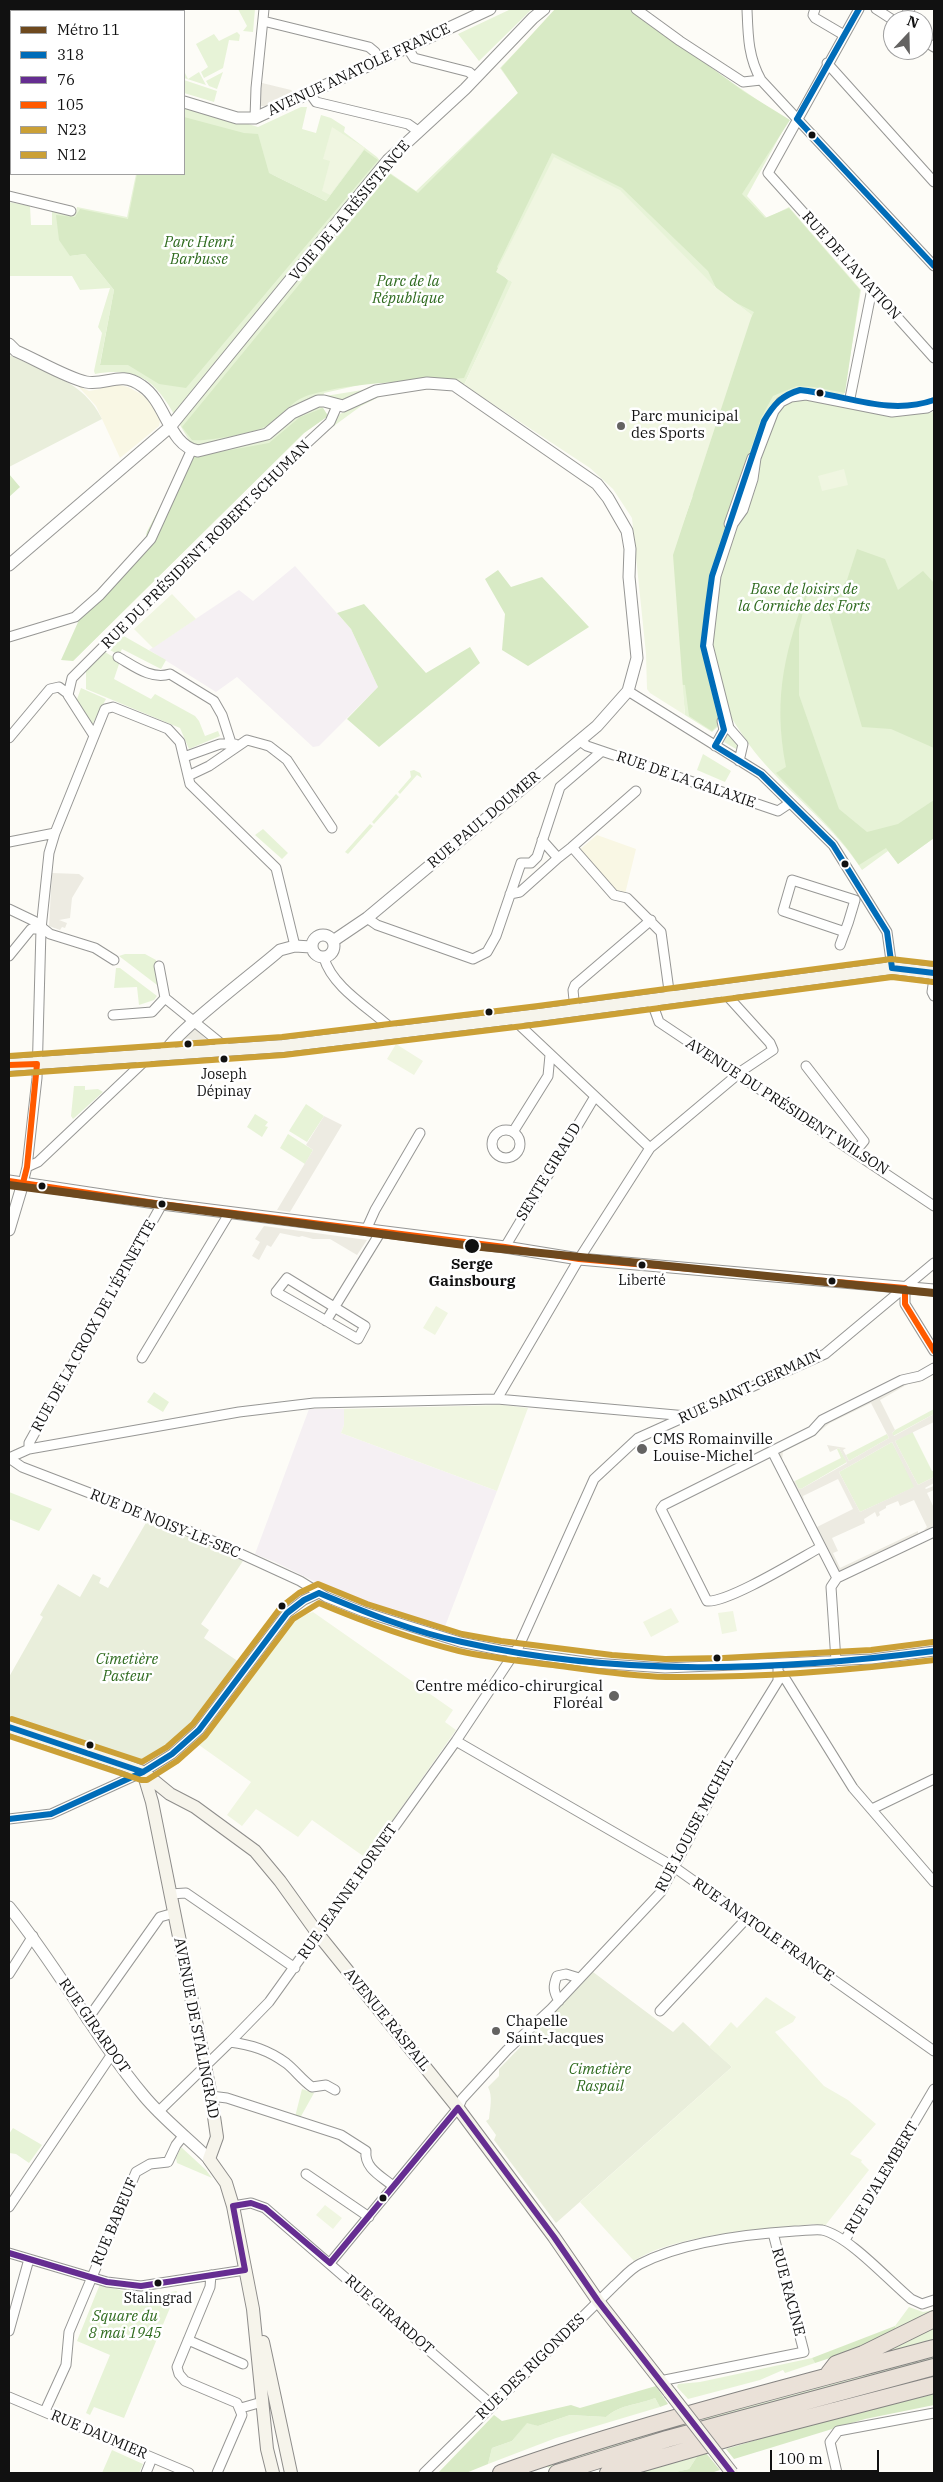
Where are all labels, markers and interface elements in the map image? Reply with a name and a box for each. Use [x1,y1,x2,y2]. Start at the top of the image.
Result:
legend [10,10,185,175]
north arrow [883,10,933,60]
text: N [905,12,921,32]
text: Métro 11 [57,20,120,39]
street label: AVENUE ANATOLE FRANCE [265,20,453,120]
text: 318 [57,45,84,64]
text: 76 [57,70,75,89]
text: 105 [57,95,84,114]
text: N23 [57,120,87,139]
unlabelled marker [807,130,817,140]
street label: VOIE DE LA RÉSISTANCE [286,137,414,285]
text: N12 [57,145,87,164]
street label: RUE DE L'AVIATION [798,208,904,324]
park label: Parc Henri Barbusse [164,234,234,269]
park label: Parc de la République [372,273,444,308]
unlabelled marker [815,388,825,398]
place label: Parc municipal des Sports [631,408,739,443]
marker: Parc municipal des Sports [615,420,627,432]
street label: RUE DU PRÉSIDENT ROBERT SCHUMAN [98,437,314,653]
park label: Base de loisirs de la Corniche des Forts [738,581,870,616]
street label: RUE DE LA GALAXIE [614,748,758,812]
street label: RUE PAUL DOUMER [424,768,544,872]
unlabelled marker [840,859,850,869]
unlabelled marker [484,1007,494,1017]
street label: AVENUE DU PRÉSIDENT WILSON [682,1035,892,1179]
unlabelled marker [183,1039,193,1049]
marker: Joseph Dépinay [219,1054,229,1064]
place label: Joseph Dépinay [197,1067,251,1100]
street label: SENTE GIRAUD [513,1120,585,1224]
unlabelled marker [37,1181,47,1191]
unlabelled marker [157,1199,167,1209]
street label: RUE DE LA CROIX DE L'ÉPINETTE [28,1217,160,1435]
marker: Serge Gainsbourg [463,1237,481,1255]
place label: Serge Gainsbourg [429,1256,515,1291]
marker: Liberté [637,1260,647,1270]
place label: Liberté [618,1273,666,1289]
unlabelled marker [827,1276,837,1286]
street label: RUE SAINT-GERMAIN [676,1346,824,1428]
place label: CMS Romainville Louise-Michel [653,1431,773,1466]
marker: CMS Romainville Louise-Michel [635,1442,649,1456]
street label: RUE DE NOISY-LE-SEC [87,1486,243,1562]
unlabelled marker [277,1601,287,1611]
park label: Cimetière Pasteur [96,1651,158,1686]
unlabelled marker [712,1653,722,1663]
place label: Centre médico-chirurgical Floréal [415,1678,603,1713]
marker: Centre médico-chirurgical Floréal [607,1689,621,1703]
unlabelled marker [85,1740,95,1750]
street label: RUE LOUISE MICHEL [652,1755,738,1895]
street label: RUE JEANNE HORNET [294,1821,402,1963]
street label: RUE ANATOLE FRANCE [689,1874,837,1986]
street label: AVENUE DE STALINGRAD [170,1936,222,2120]
street label: AVENUE RASPAIL [340,1965,434,2075]
street label: RUE GIRARDOT [55,1975,133,2077]
place label: Chapelle Saint-Jacques [506,2013,604,2048]
marker: Chapelle Saint-Jacques [490,2025,502,2037]
park label: Cimetière Raspail [569,2061,631,2096]
street label: RUE D'ALEMBERT [841,2119,923,2237]
street label: RUE BABEUF [88,2175,142,2269]
unlabelled marker [378,2193,388,2203]
street label: RUE RACINE [768,2246,808,2338]
street label: RUE GIRARDOT [341,2272,437,2358]
marker: Stalingrad [153,2278,163,2288]
place label: Stalingrad [124,2291,192,2307]
park label: Square du 8 mai 1945 [89,2308,161,2343]
street label: RUE DES RIGONDES [473,2310,589,2424]
street label: RUE DAUMIER [48,2407,150,2463]
scale bar [773,2440,882,2472]
text: 100 m [778,2449,823,2468]

